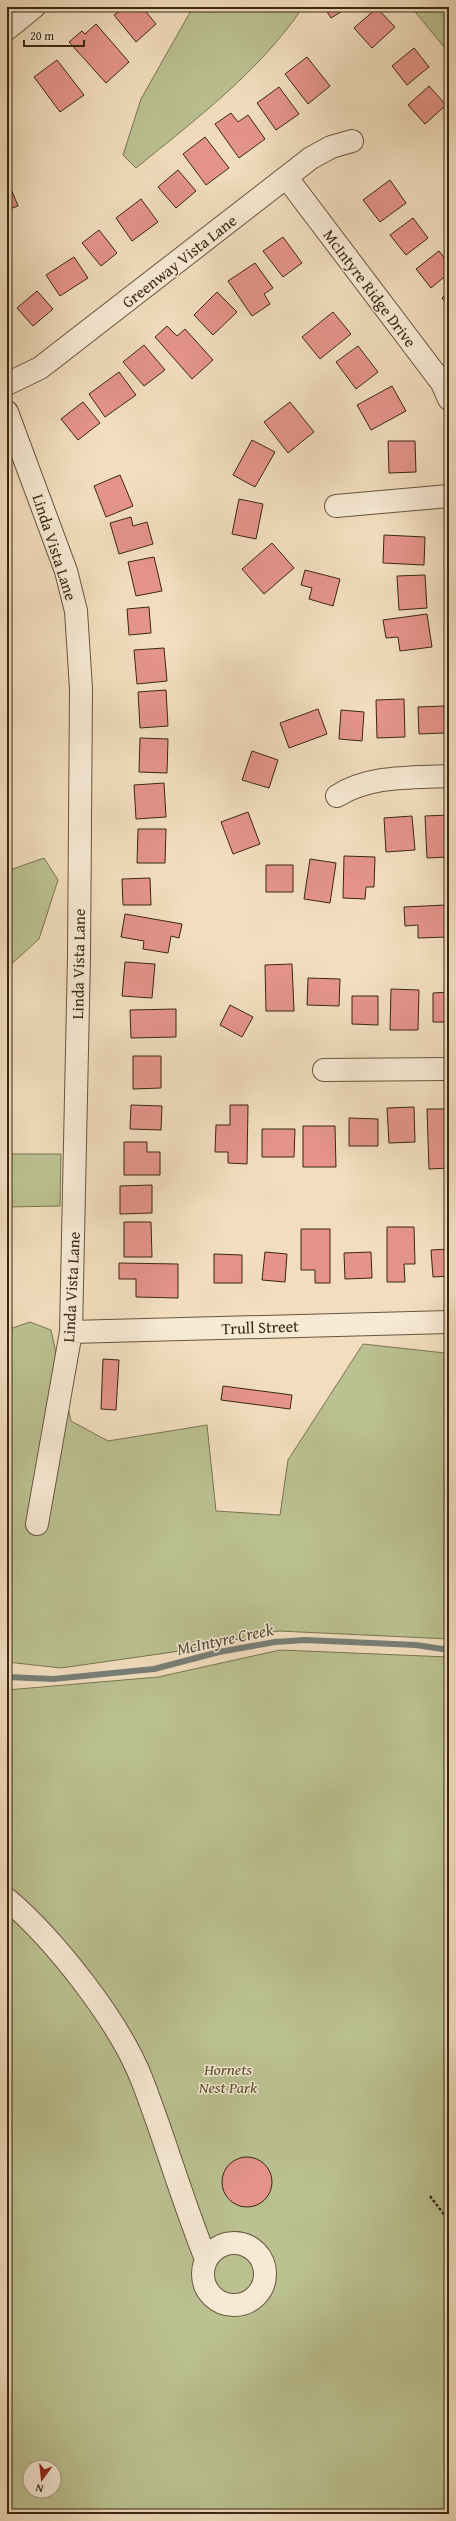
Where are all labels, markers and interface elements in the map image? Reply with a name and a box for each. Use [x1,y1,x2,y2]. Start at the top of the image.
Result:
scale bar [24,22,84,48]
text: 20 m [30,27,54,44]
street label: Greenway Vista Lane [117,208,241,314]
street label: McIntyre Ridge Drive [318,224,422,352]
street label: Linda Vista Lane [26,491,84,603]
street label: Linda Vista Lane [65,908,91,1020]
street label: Linda Vista Lane [56,1231,86,1343]
street label: Trull Street [221,1314,299,1340]
water label: McIntyre Creek [174,1616,276,1661]
park label: Hornets Nest Park [198,2057,258,2099]
north arrow [22,2459,62,2499]
text: N [33,2480,45,2497]

